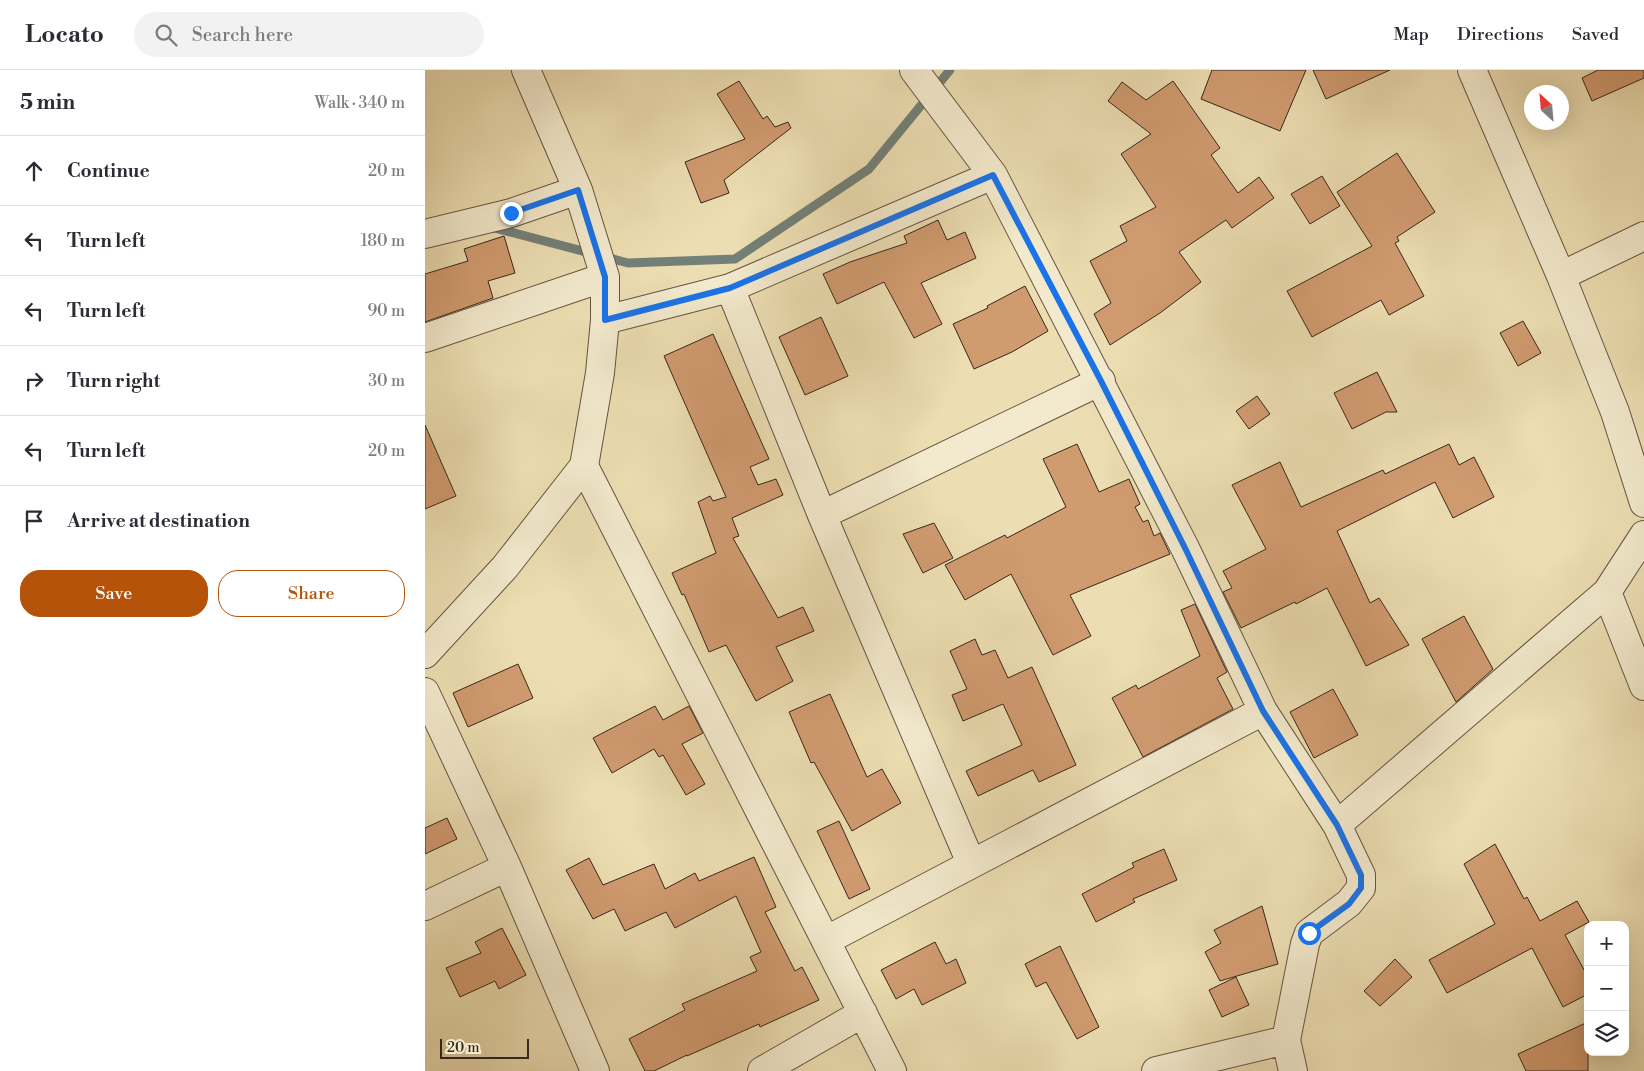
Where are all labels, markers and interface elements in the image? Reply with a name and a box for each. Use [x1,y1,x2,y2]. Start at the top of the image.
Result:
search box [134,12,484,57]
text: Locato [25,20,104,50]
icon: search [152,21,180,49]
text: Search here [192,23,293,47]
text: Map [1393,23,1429,46]
text: Directions [1457,23,1544,46]
text: Saved [1572,23,1619,46]
north arrow [1524,85,1569,130]
text: 5 min [20,90,75,116]
text: Walk · 340 m [315,93,405,113]
icon: ahead [20,157,48,185]
text: Continue [67,159,150,183]
text: 20 m [368,161,405,181]
route end [500,202,523,225]
icon: left [20,227,48,255]
text: Turn left [67,229,146,253]
text: 180 m [361,231,405,251]
icon: left [20,297,48,325]
text: Turn left [67,299,146,323]
text: 90 m [367,301,405,321]
icon: right [20,367,48,395]
text: Turn right [67,369,160,393]
text: 30 m [368,371,405,391]
icon: left [20,437,48,465]
text: Turn left [67,439,146,463]
text: 20 m [368,441,405,461]
icon: arrive [20,507,48,535]
text: Arrive at destination [67,509,250,533]
button: Save [20,570,208,617]
button: Share [218,570,405,617]
map controls [1584,921,1629,1056]
button: + [1584,921,1629,966]
route start [1298,922,1321,945]
button: − [1584,966,1629,1011]
button: layers [1584,1011,1629,1056]
scale bar [440,1036,529,1059]
text: 20 m [447,1039,479,1057]

